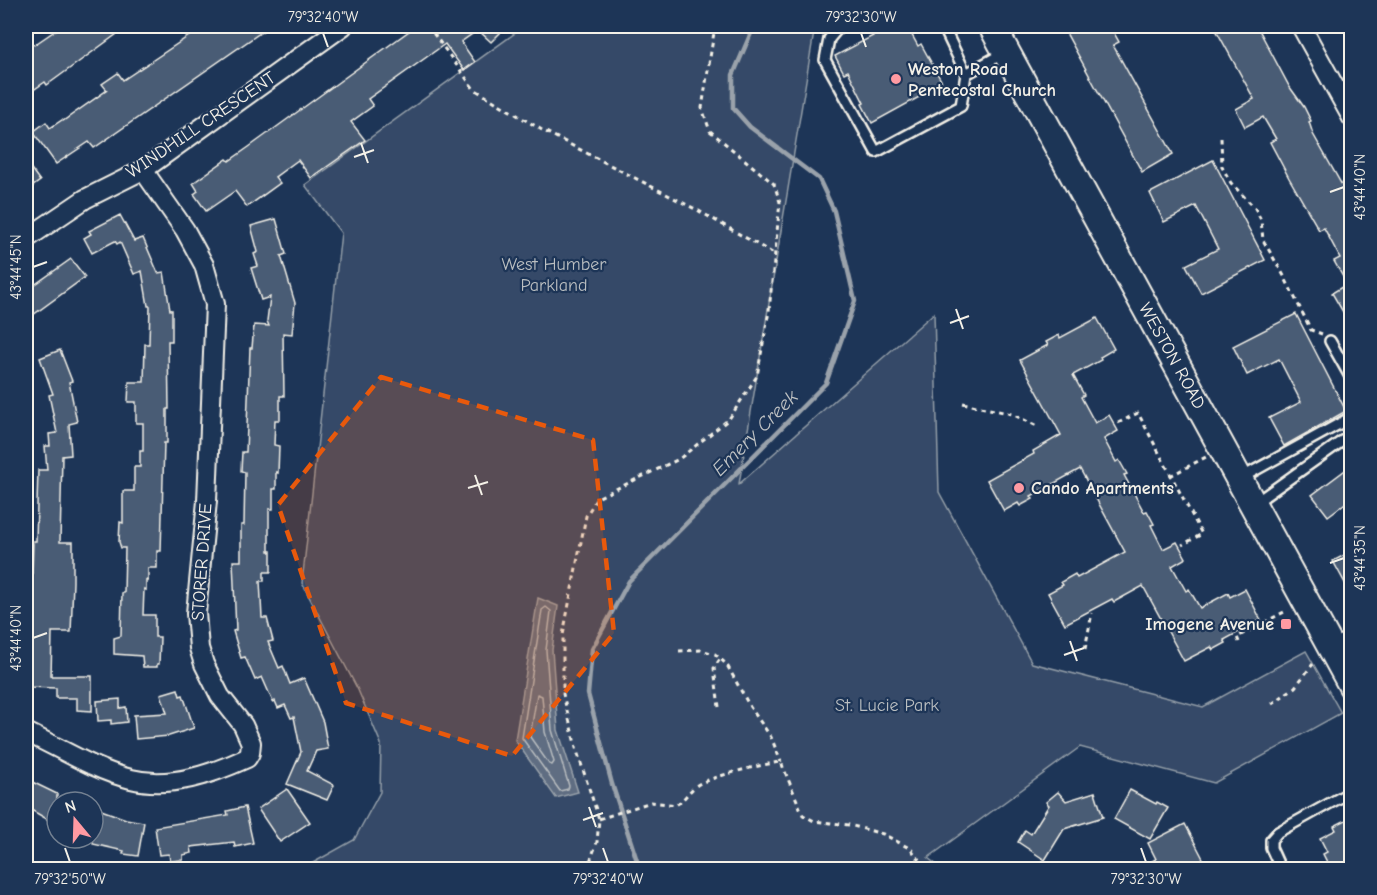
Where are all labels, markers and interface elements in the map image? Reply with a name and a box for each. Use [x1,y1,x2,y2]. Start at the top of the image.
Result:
text: 79°32'40"W [288,8,358,26]
text: 79°32'30"W [826,8,896,26]
place label: Weston Road Pentecostal Church [908,59,1056,101]
street label: WINDHILL CRESCENT [122,67,280,183]
marker: Weston Road Pentecostal Church [889,72,903,86]
text: 43°44'40"N [1351,154,1369,220]
text: 43°44'45"N [7,234,25,300]
park label: West Humber Parkland [502,254,607,296]
street label: WESTON ROAD [1134,299,1210,413]
water label: Emery Creek [707,385,803,481]
place label: Cando Apartments [1031,478,1174,499]
marker: Cando Apartments [1012,481,1026,495]
street label: STORER DRIVE [187,502,217,622]
text: 43°44'35"N [1351,525,1369,591]
text: 43°44'40"N [7,605,25,671]
place label: Imogene Avenue [1145,614,1274,635]
marker: Imogene Avenue [1279,617,1293,631]
park label: St. Lucie Park [835,695,939,716]
north arrow [45,790,105,850]
text: N [63,797,78,817]
text: 79°32'50"W [34,870,106,888]
text: 79°32'40"W [573,870,643,888]
text: 79°32'30"W [1111,870,1181,888]

